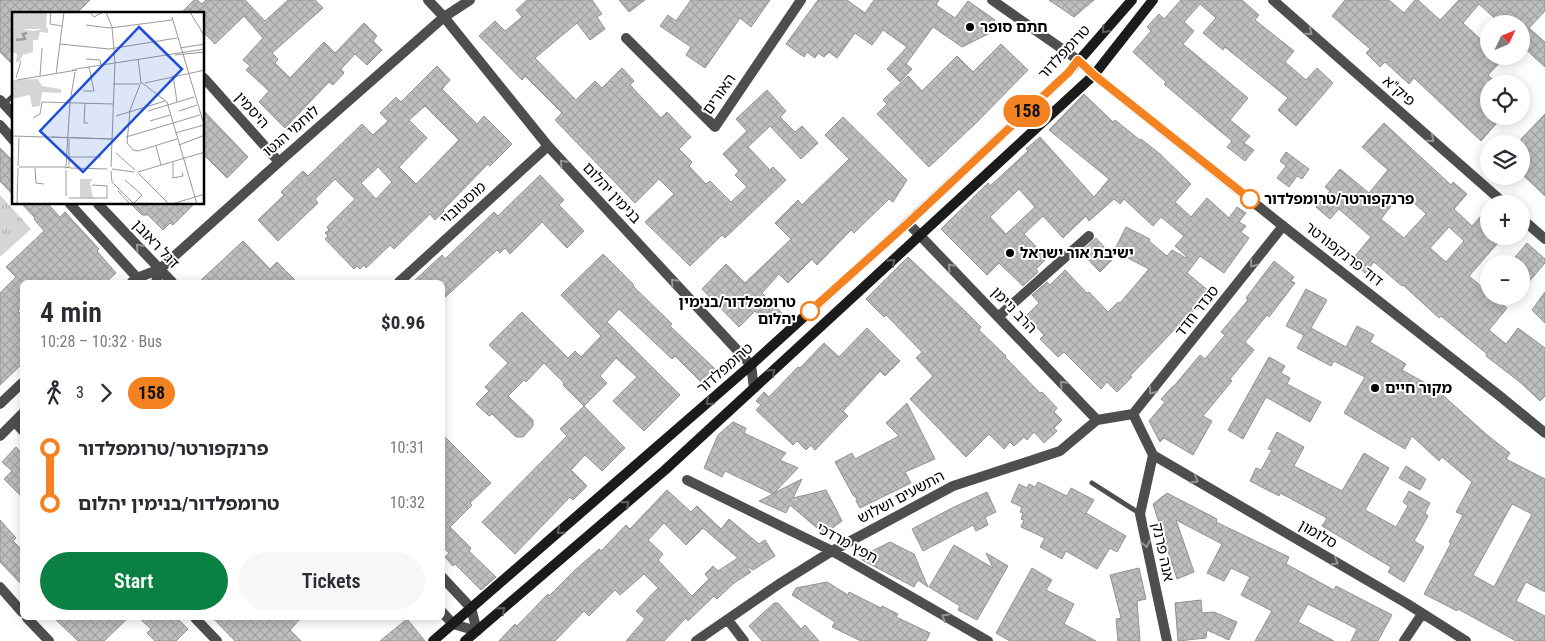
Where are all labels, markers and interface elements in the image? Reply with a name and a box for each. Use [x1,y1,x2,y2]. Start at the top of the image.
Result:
inset map [12,12,205,205]
north arrow [1480,15,1530,65]
map controls [1480,15,1530,305]
place label: חתם סופר [980,18,1048,36]
marker: חתם סופר [964,21,976,33]
street label: טרומפלדור [1034,21,1094,83]
one-way arrow [1102,24,1111,33]
one-way arrow [1304,26,1313,35]
street label: האורים [699,70,739,118]
street label: פיק"א [1379,72,1419,110]
button: locate [1480,75,1530,125]
street label: היסמין [231,88,273,132]
line badge: 158 [998,95,1056,127]
text: 158 [1013,100,1041,121]
street label: לוחמי הגטו [259,102,323,160]
one-way arrow [1426,134,1435,143]
button: layers [1480,135,1530,185]
street label: בנימין יהלום [579,159,645,228]
one-way arrow [560,160,569,169]
street label: מוסטובוי [436,178,490,228]
marker: פרנקפורטר/טרומפלדור [1240,189,1260,209]
place label: פרנקפורטר/טרומפלדור [1264,190,1414,208]
button: + [1480,195,1530,245]
street label: דגל ראובן [129,216,183,272]
street label: דוד פרנקפורטר [1301,218,1387,290]
one-way arrow [136,244,145,253]
place label: ישיבת אור ישראל [1020,244,1134,262]
marker: ישיבת אור ישראל [1004,247,1016,259]
button: − [1480,255,1530,305]
one-way arrow [1250,258,1259,268]
one-way arrow [887,259,896,268]
one-way arrow [948,264,957,273]
one-way arrow [671,279,680,288]
street label: סנדר חדד [1171,282,1223,340]
street label: הרב ניימן [987,283,1041,337]
place label: טרומפלדור/בנימין יהלום [679,293,796,328]
text: 4 min [40,296,102,329]
marker: טרומפלדור/בנימין יהלום [800,301,820,321]
text: $0.96 [381,311,425,334]
text: 10:28 – 10:32 · Bus [40,332,162,351]
street label: טרומפלדור [693,339,757,397]
one-way arrow [766,368,775,377]
icon: walk [40,379,68,407]
icon: forward [92,379,120,407]
place label: מקור חיים [1385,379,1452,397]
one-way arrow [1060,381,1069,390]
text: 158 [138,382,165,403]
marker: מקור חיים [1369,382,1381,394]
text: 3 [76,383,84,402]
one-way arrow [1149,385,1157,394]
one-way arrow [705,396,714,405]
text: פרנקפורטר/טרומפלדור [78,437,269,460]
text: 10:31 [390,438,425,457]
street label: התשעים ושלוש [855,467,947,527]
one-way arrow [1190,473,1199,483]
text: טרומפלדור/בנימין יהלום [78,492,280,515]
text: 10:32 [390,493,425,512]
one-way arrow [620,501,629,510]
street label: סלומון [1296,516,1340,552]
street label: חפץ מרדכי [813,519,881,567]
street label: אנה פרנק [1148,521,1178,583]
one-way arrow [556,526,565,535]
one-way arrow [1140,539,1151,548]
button: Start [40,552,228,610]
button: Tickets [238,552,425,610]
one-way arrow [1330,555,1339,565]
one-way arrow [496,607,505,615]
one-way arrow [942,613,951,623]

